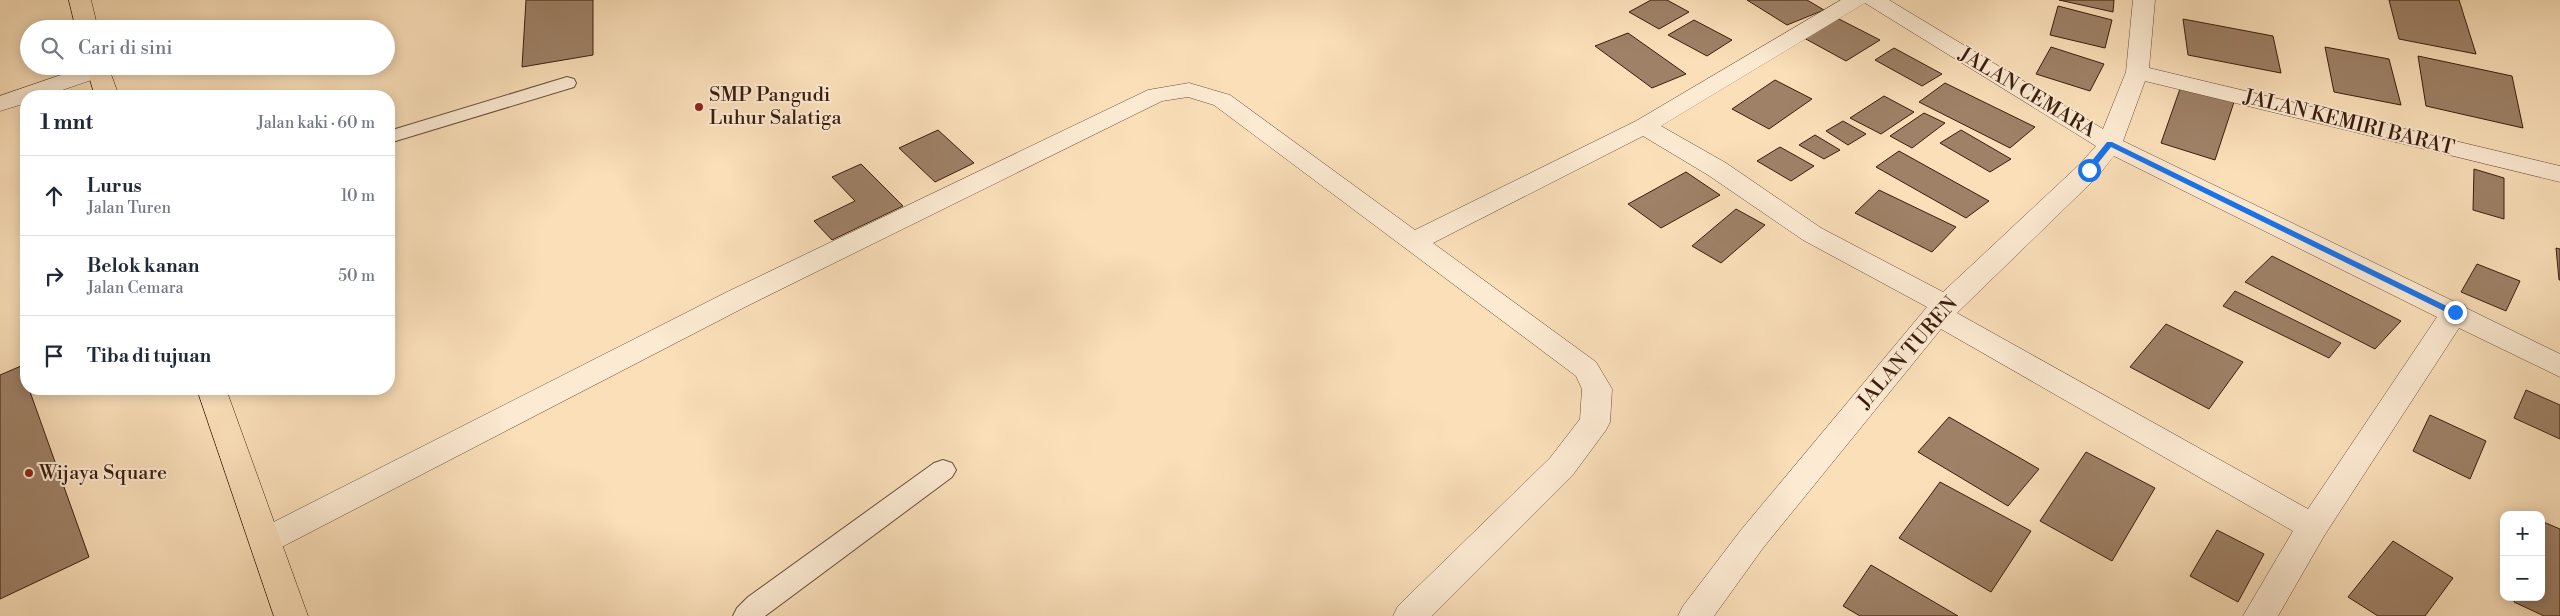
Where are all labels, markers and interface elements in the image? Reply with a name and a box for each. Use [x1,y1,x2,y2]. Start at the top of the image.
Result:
search box [20,20,395,75]
icon: search [38,34,66,62]
text: Cari di sini [78,36,173,60]
street label: JALAN CEMARA [1953,42,2101,144]
place label: SMP Pangudi Luhur Salatiga [709,83,842,131]
street label: JALAN KEMIRI BARAT [2240,84,2457,161]
marker: SMP Pangudi Luhur Salatiga [693,101,705,113]
text: 1 mnt [40,110,93,136]
text: Jalan kaki · 60 m [257,113,375,133]
route start [2078,159,2101,182]
text: Lurus [87,174,142,198]
icon: ahead [40,182,68,210]
text: 10 m [341,186,375,206]
text: Jalan Turen [87,198,171,218]
text: Belok kanan [87,254,200,278]
icon: right [40,262,68,290]
text: 50 m [338,266,375,286]
text: Jalan Cemara [87,278,184,298]
street label: JALAN TUREN [1852,292,1964,415]
route end [2444,301,2467,324]
icon: arrive [40,342,68,370]
text: Tiba di tujuan [87,344,211,368]
place label: Wijaya Square [38,461,167,486]
marker: Wijaya Square [23,467,35,479]
map controls [2500,511,2545,601]
button: + [2500,511,2545,556]
button: − [2500,556,2545,601]

